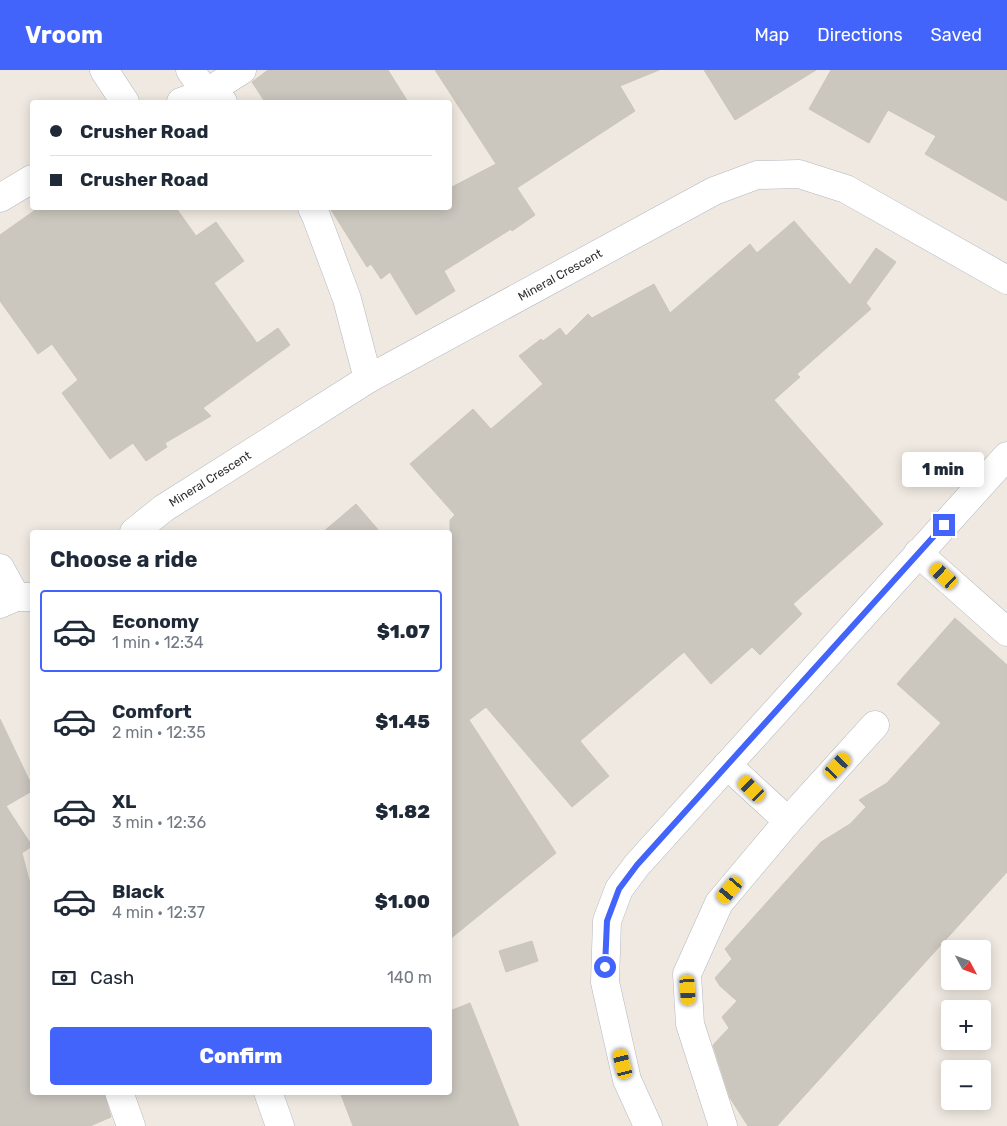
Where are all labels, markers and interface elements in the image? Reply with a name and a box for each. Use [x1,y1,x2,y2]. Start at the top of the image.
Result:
text: Vroom [25,21,103,49]
text: Map [754,24,789,46]
text: Directions [817,24,903,46]
text: Saved [931,24,982,46]
text: Crusher Road [80,120,208,143]
text: Crusher Road [80,168,208,191]
street label: Mineral Crescent [516,246,605,304]
street label: Mineral Crescent [166,448,254,510]
callout: 1 min [903,452,985,488]
text: 1 min [922,460,964,479]
route end [933,514,955,536]
text: Choose a ride [50,546,197,573]
car [927,560,960,592]
icon: car [52,609,97,654]
text: Economy [112,610,199,633]
text: $1.07 [377,620,430,643]
text: 1 min · 12:34 [112,633,204,652]
icon: car [52,699,97,744]
text: Comfort [112,700,192,723]
text: $1.45 [375,710,430,733]
text: 2 min · 12:35 [112,723,206,742]
car [822,750,853,782]
car [735,773,768,805]
icon: car [52,789,97,834]
text: XL [112,790,136,813]
text: $1.82 [375,800,430,823]
text: 3 min · 12:36 [112,813,206,832]
car [714,874,745,906]
icon: car [52,879,97,924]
text: Black [112,880,164,903]
text: $1.00 [375,890,430,913]
text: 4 min · 12:37 [112,903,205,922]
north arrow [941,940,991,990]
map controls [941,940,991,1110]
route start [594,956,616,978]
icon: cash [50,964,78,992]
text: Cash [90,966,134,989]
text: 140 m [387,968,432,987]
car [679,975,696,1005]
button: + [941,1000,991,1050]
button: Confirm [50,1027,432,1085]
car [612,1048,633,1080]
button: − [941,1060,991,1110]

